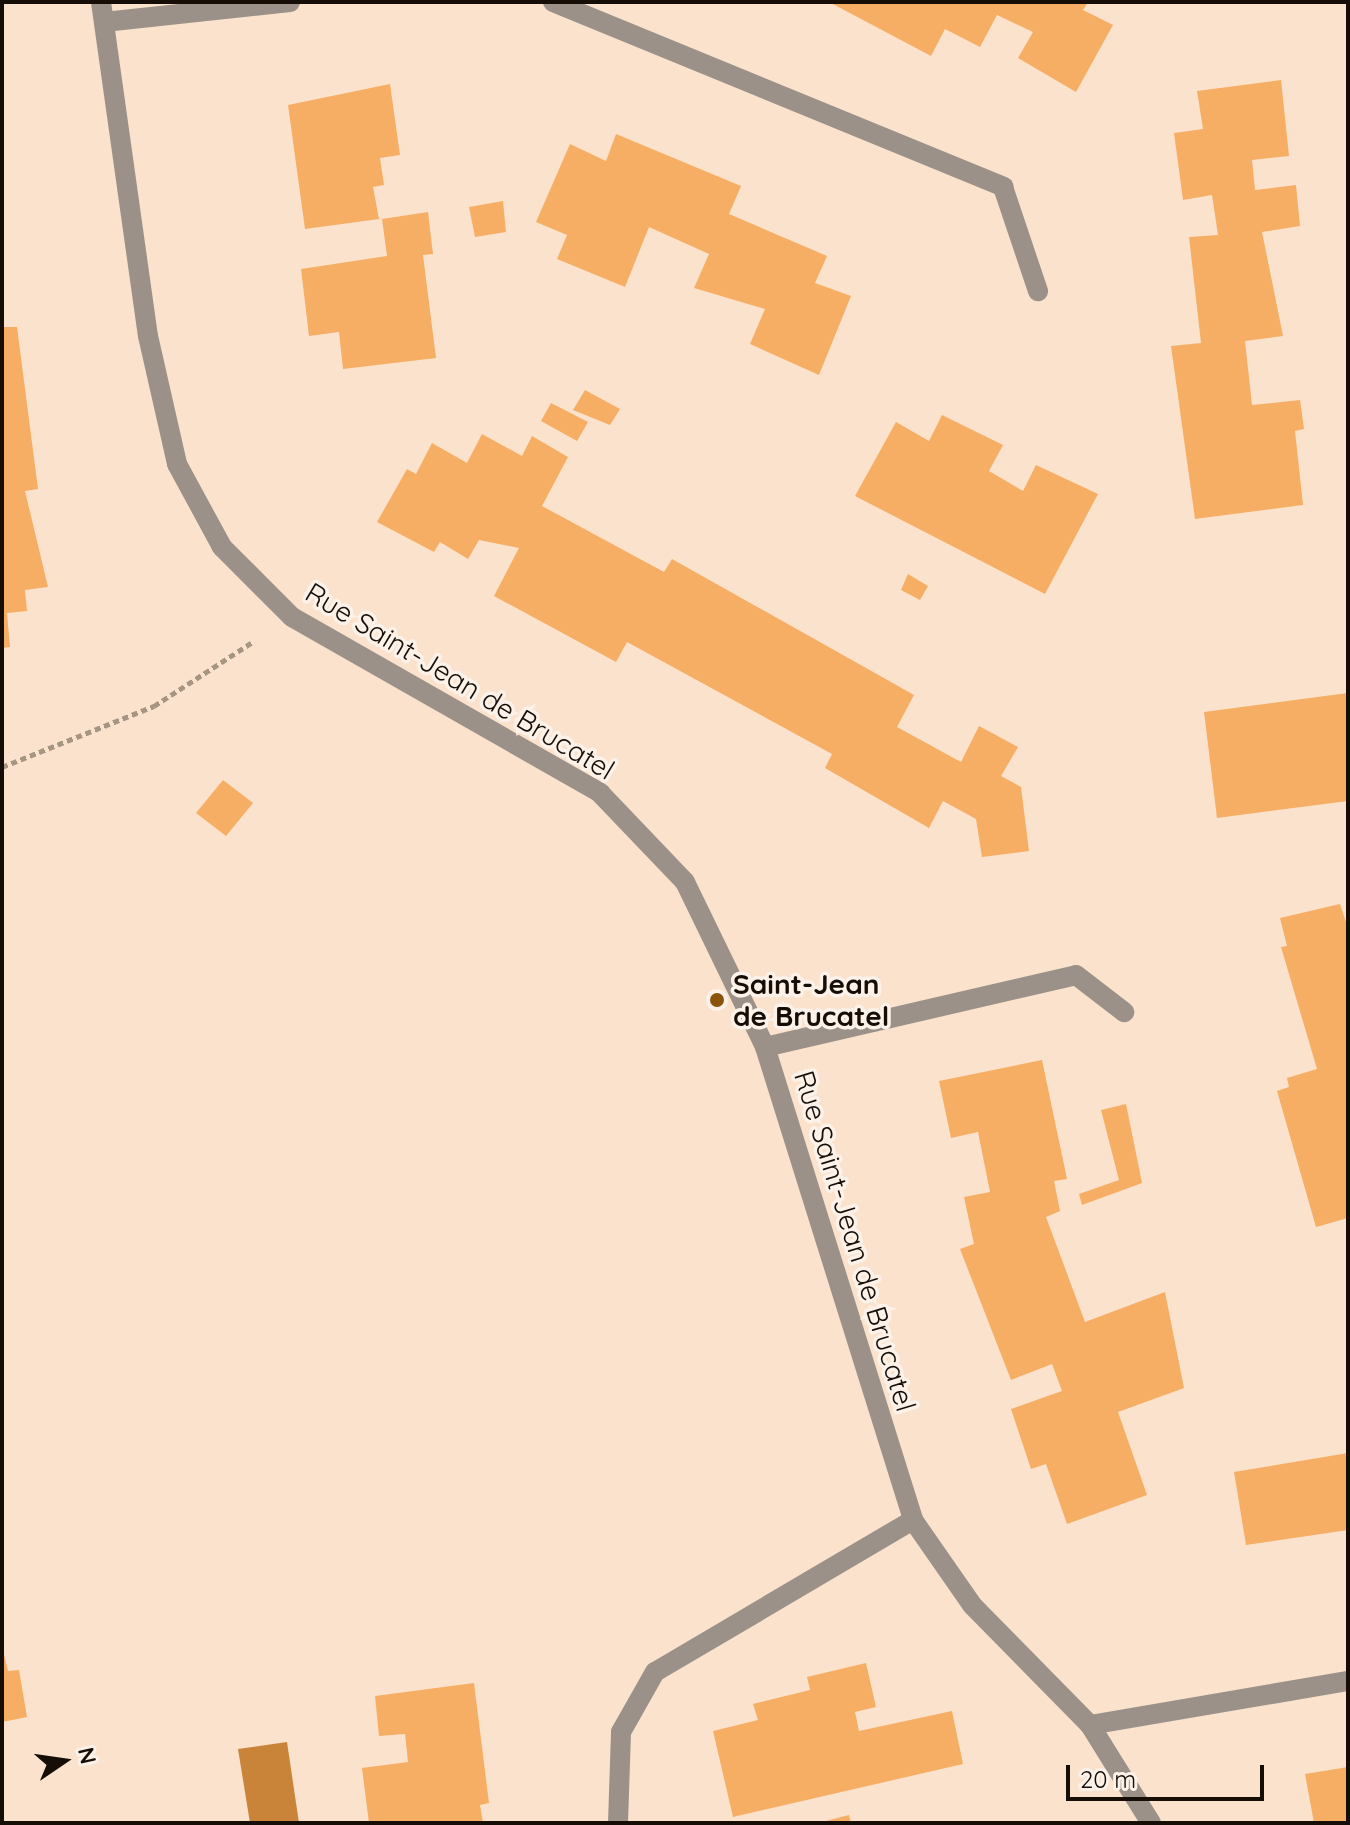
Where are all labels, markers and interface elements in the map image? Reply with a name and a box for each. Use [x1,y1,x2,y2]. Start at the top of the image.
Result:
street label: Rue Saint-Jean de Brucatel [299,575,621,787]
place label: Saint-Jean de Brucatel [733,967,889,1033]
marker: Saint-Jean de Brucatel [708,991,726,1009]
street label: Rue Saint-Jean de Brucatel [787,1067,923,1415]
north arrow [24,1721,104,1801]
text: N [72,1745,103,1767]
scale bar [1070,1749,1268,1799]
text: 20 m [1080,1764,1136,1794]

